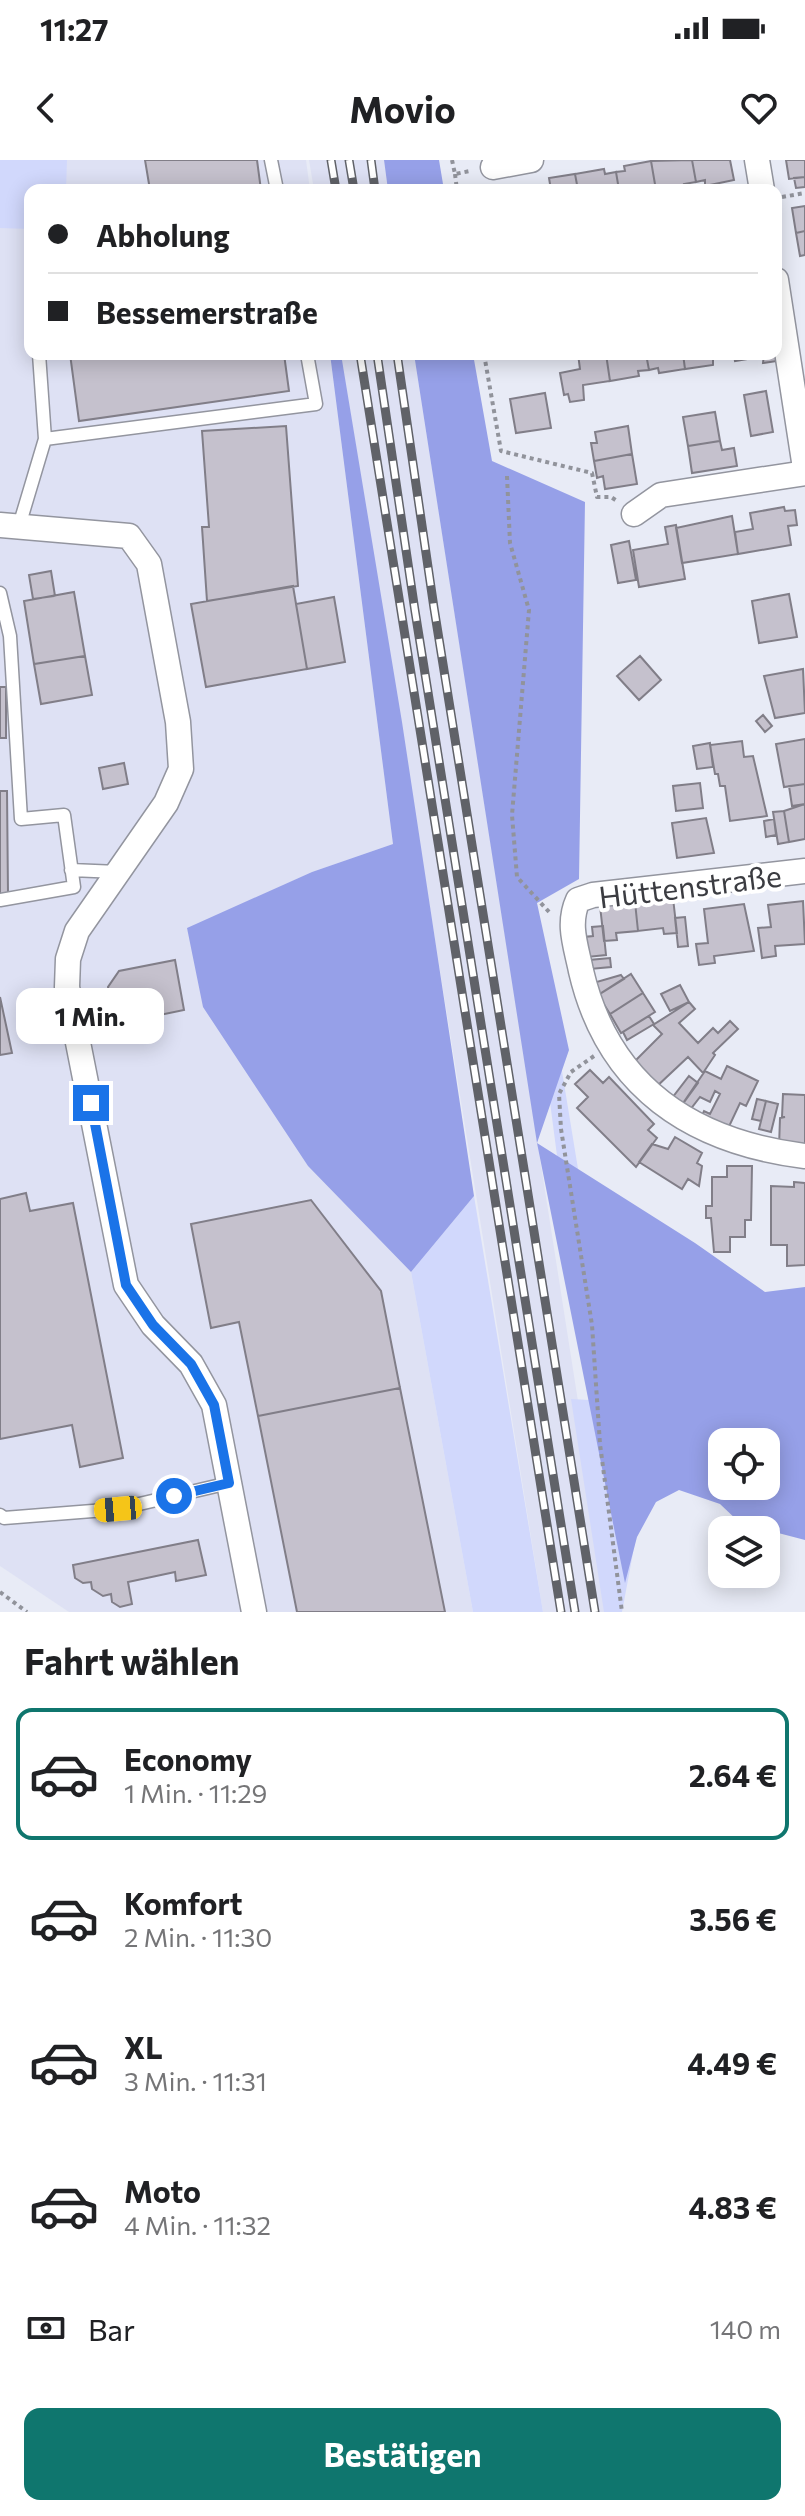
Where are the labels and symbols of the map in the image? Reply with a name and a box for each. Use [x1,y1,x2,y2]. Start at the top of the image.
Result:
street label: Hüttenstraße [596,855,784,915]
callout: 1 Min. [17,987,165,1043]
route end [73,1085,109,1121]
route start [156,1478,192,1514]
car [93,1495,143,1523]

